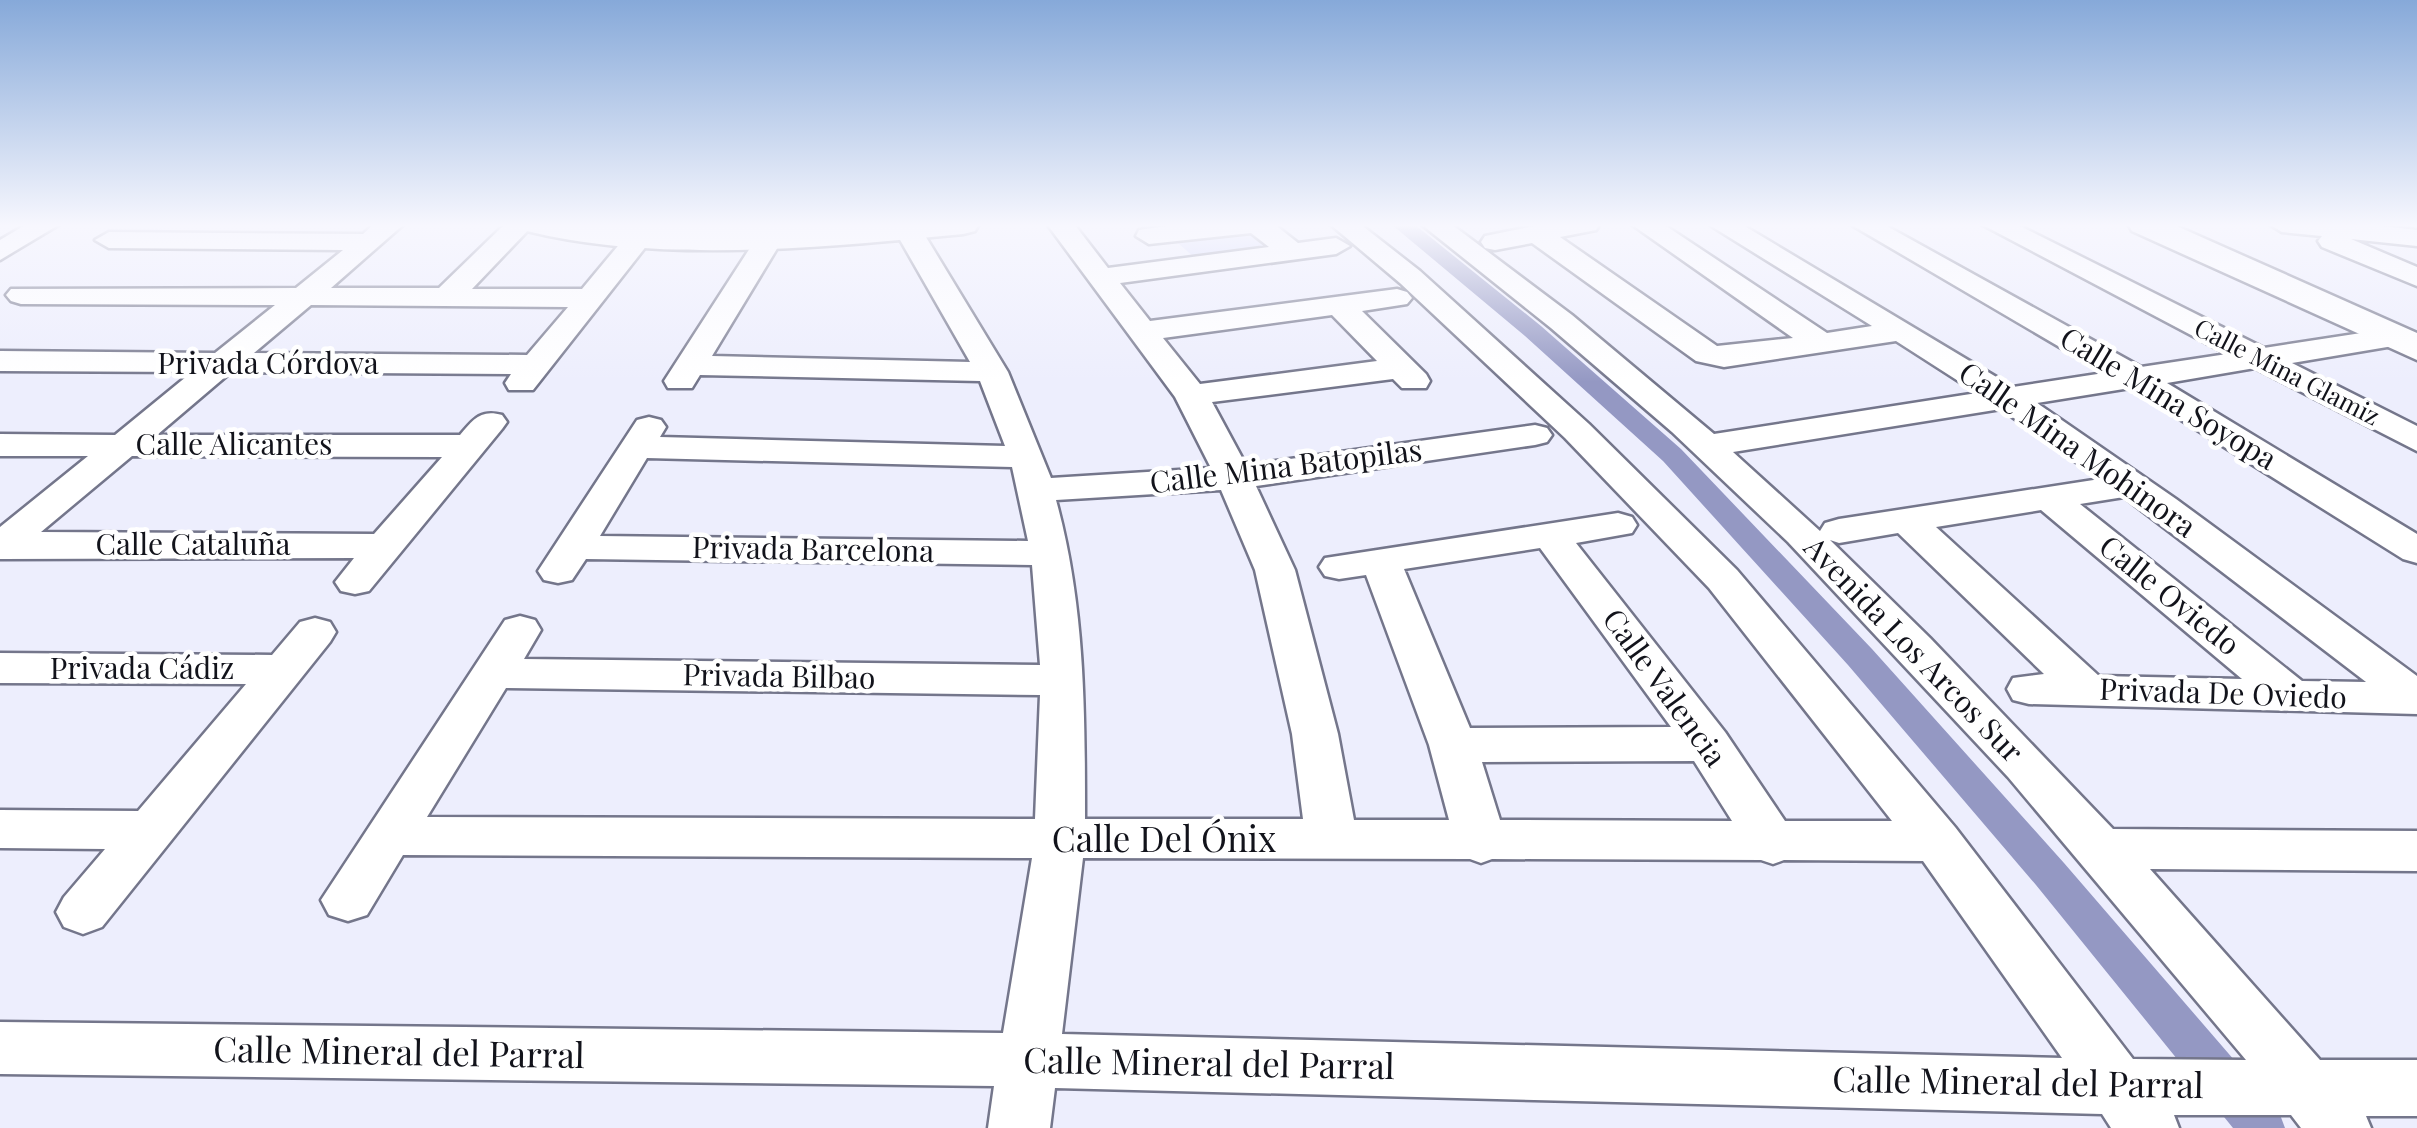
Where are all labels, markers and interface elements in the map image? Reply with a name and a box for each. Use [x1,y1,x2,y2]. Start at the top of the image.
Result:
street label: Calle Mina Glamiz [2190,310,2386,432]
street label: Calle Mina Soyopa [2053,317,2285,478]
street label: Privada Córdova [157,342,379,382]
street label: Calle Mina Mohinora [1952,351,2205,545]
street label: Calle Alicantes [136,423,332,463]
street label: Calle Mina Batopilas [1147,428,1424,502]
street label: Calle Cataluña [95,523,291,563]
street label: Calle Oviedo [2092,525,2249,663]
street label: Privada Barcelona [692,526,935,570]
street label: Avenida Los Arcos Sur [1795,526,2033,770]
street label: Calle Valencia [1595,600,1736,774]
street label: Privada Cádiz [50,647,234,687]
street label: Privada Bilbao [682,653,876,697]
street label: Privada De Oviedo [2099,668,2348,716]
street label: Calle Del Ónix [1052,814,1276,861]
street label: Calle Mineral del Parral [213,1024,585,1077]
street label: Calle Mineral del Parral [1023,1035,1395,1088]
street label: Calle Mineral del Parral [1832,1054,2204,1107]

